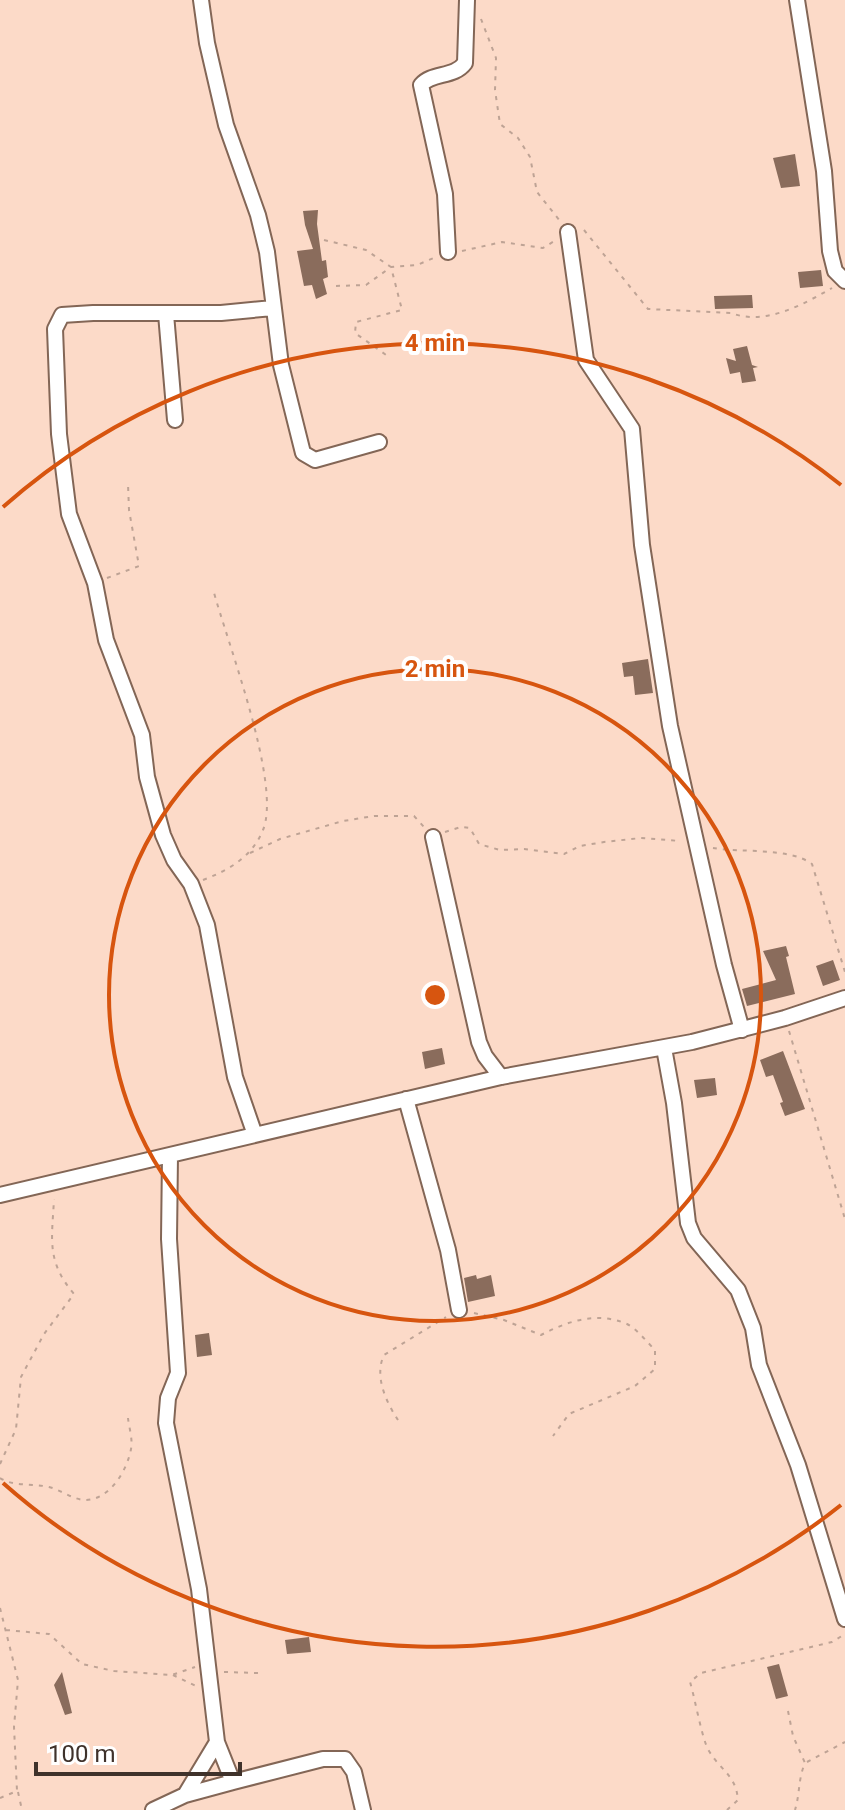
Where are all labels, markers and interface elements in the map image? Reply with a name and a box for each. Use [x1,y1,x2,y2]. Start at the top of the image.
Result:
text: 4 min [405,329,465,357]
text: 2 min [405,655,465,683]
centre of rings [421,981,449,1009]
scale bar [36,1726,240,1776]
text: 100 m [48,1740,115,1768]

